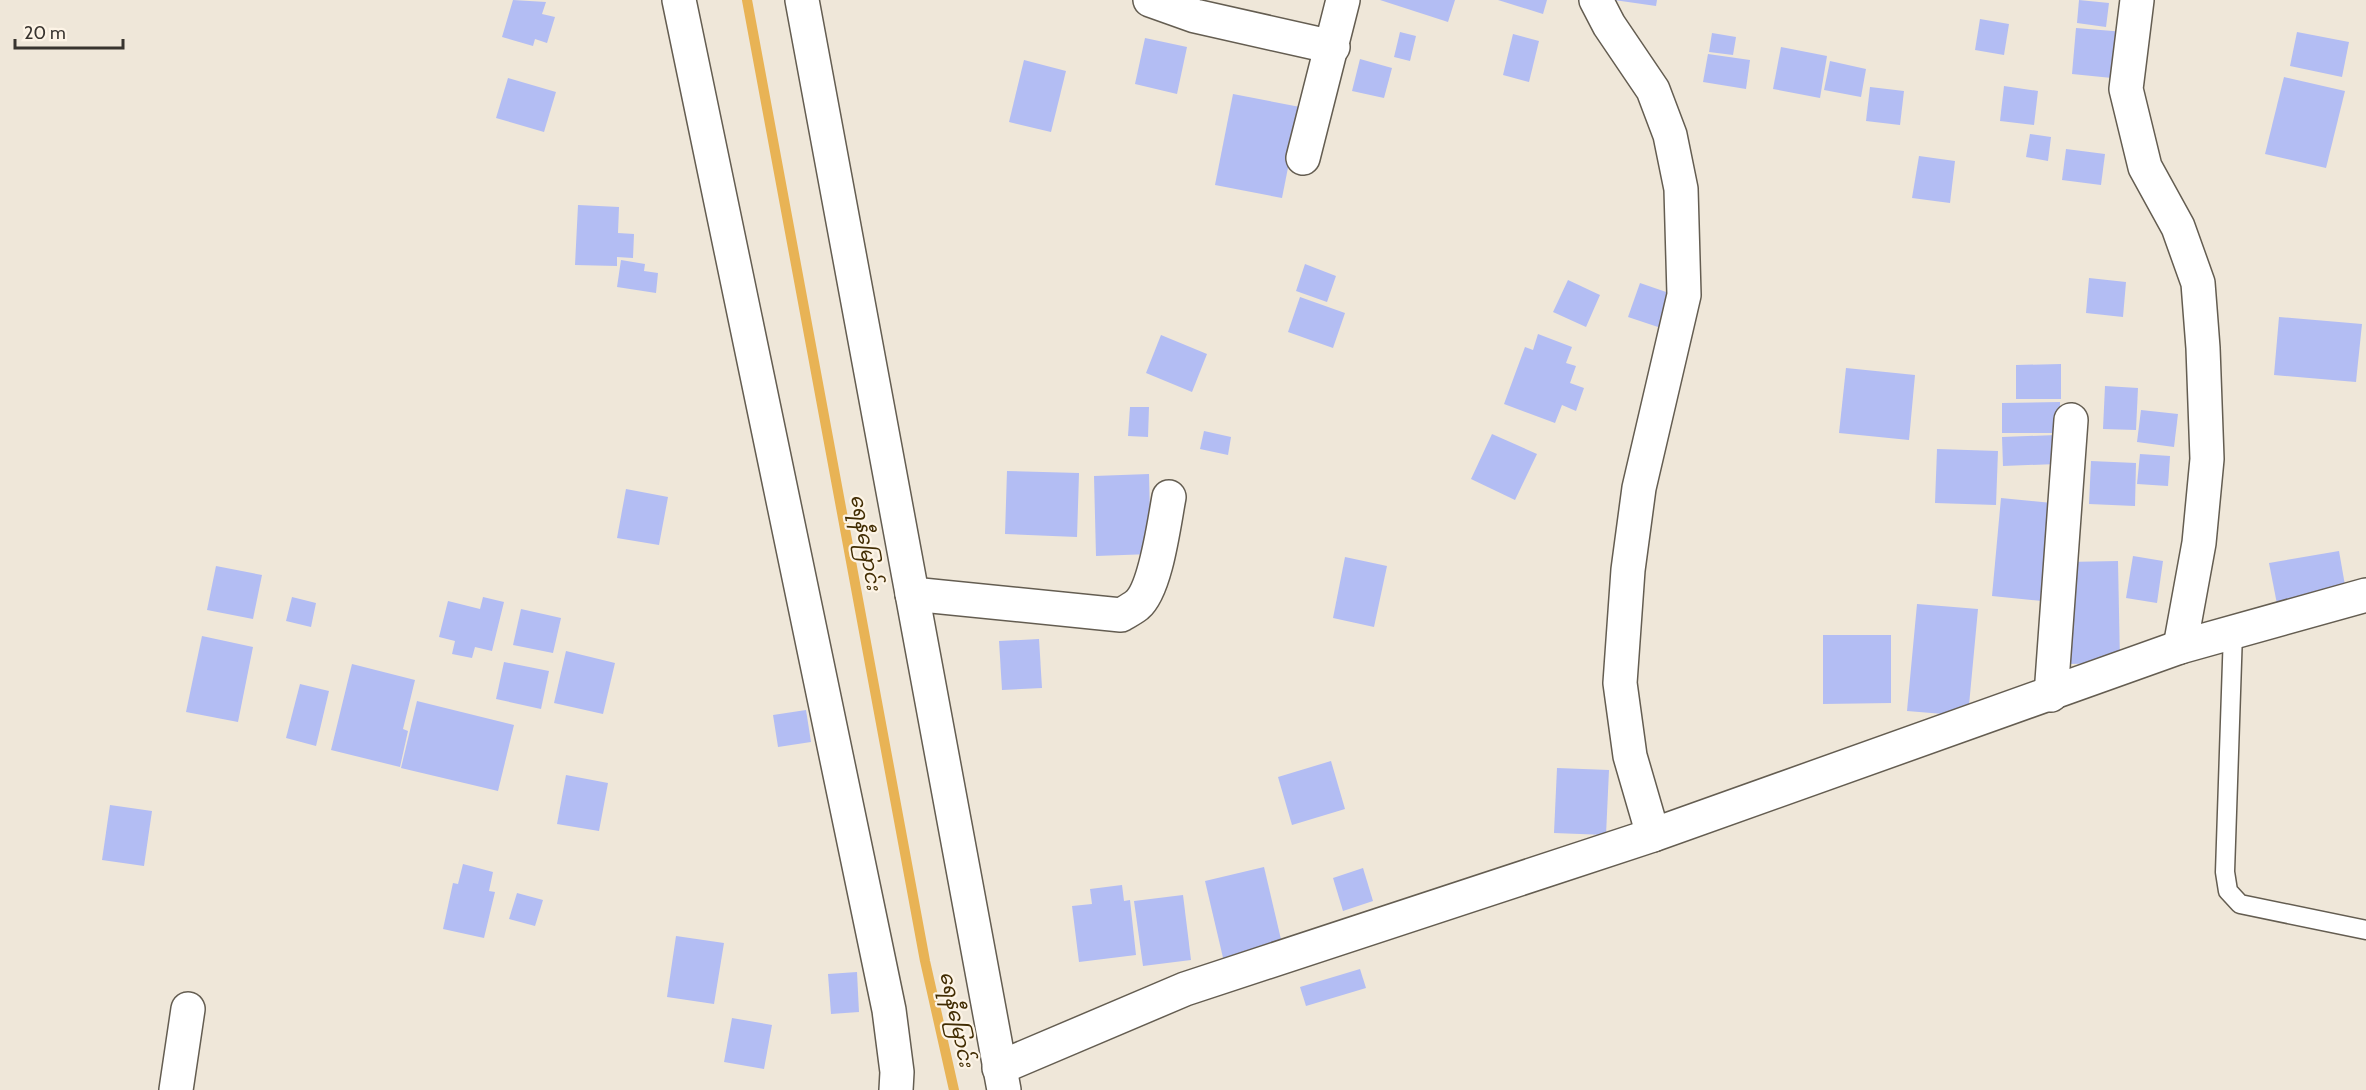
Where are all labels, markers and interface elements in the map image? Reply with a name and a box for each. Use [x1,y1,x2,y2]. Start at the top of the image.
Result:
scale bar [15,12,123,50]
text: 20 m [24,22,66,44]
water label: ရေနီမြောင်း [841,492,888,594]
water label: ရေနီမြောင်း [930,969,981,1071]

